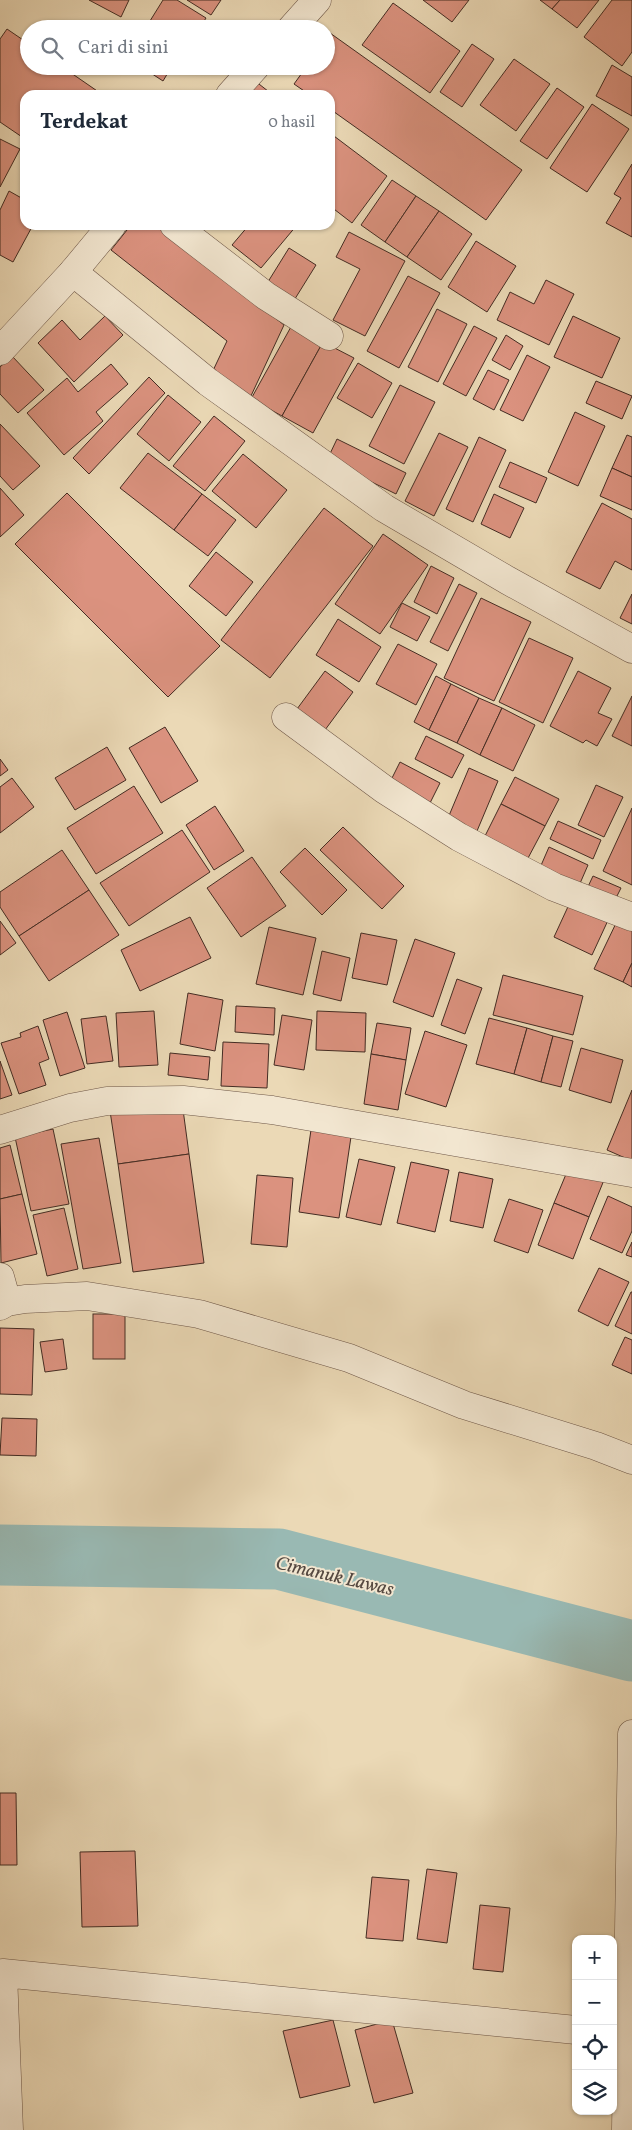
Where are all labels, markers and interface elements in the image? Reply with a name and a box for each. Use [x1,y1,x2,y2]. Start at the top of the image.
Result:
search box [20,20,335,75]
icon: search [38,34,66,62]
text: Cari di sini [78,35,169,61]
text: Terdekat [40,108,128,137]
text: 0 hasil [268,112,315,134]
water label: Cimanuk Lawas [273,1551,396,1603]
map controls [572,1935,617,2115]
button: + [572,1935,617,1980]
button: − [572,1980,617,2025]
button: locate [572,2025,617,2070]
button: layers [572,2070,617,2115]

